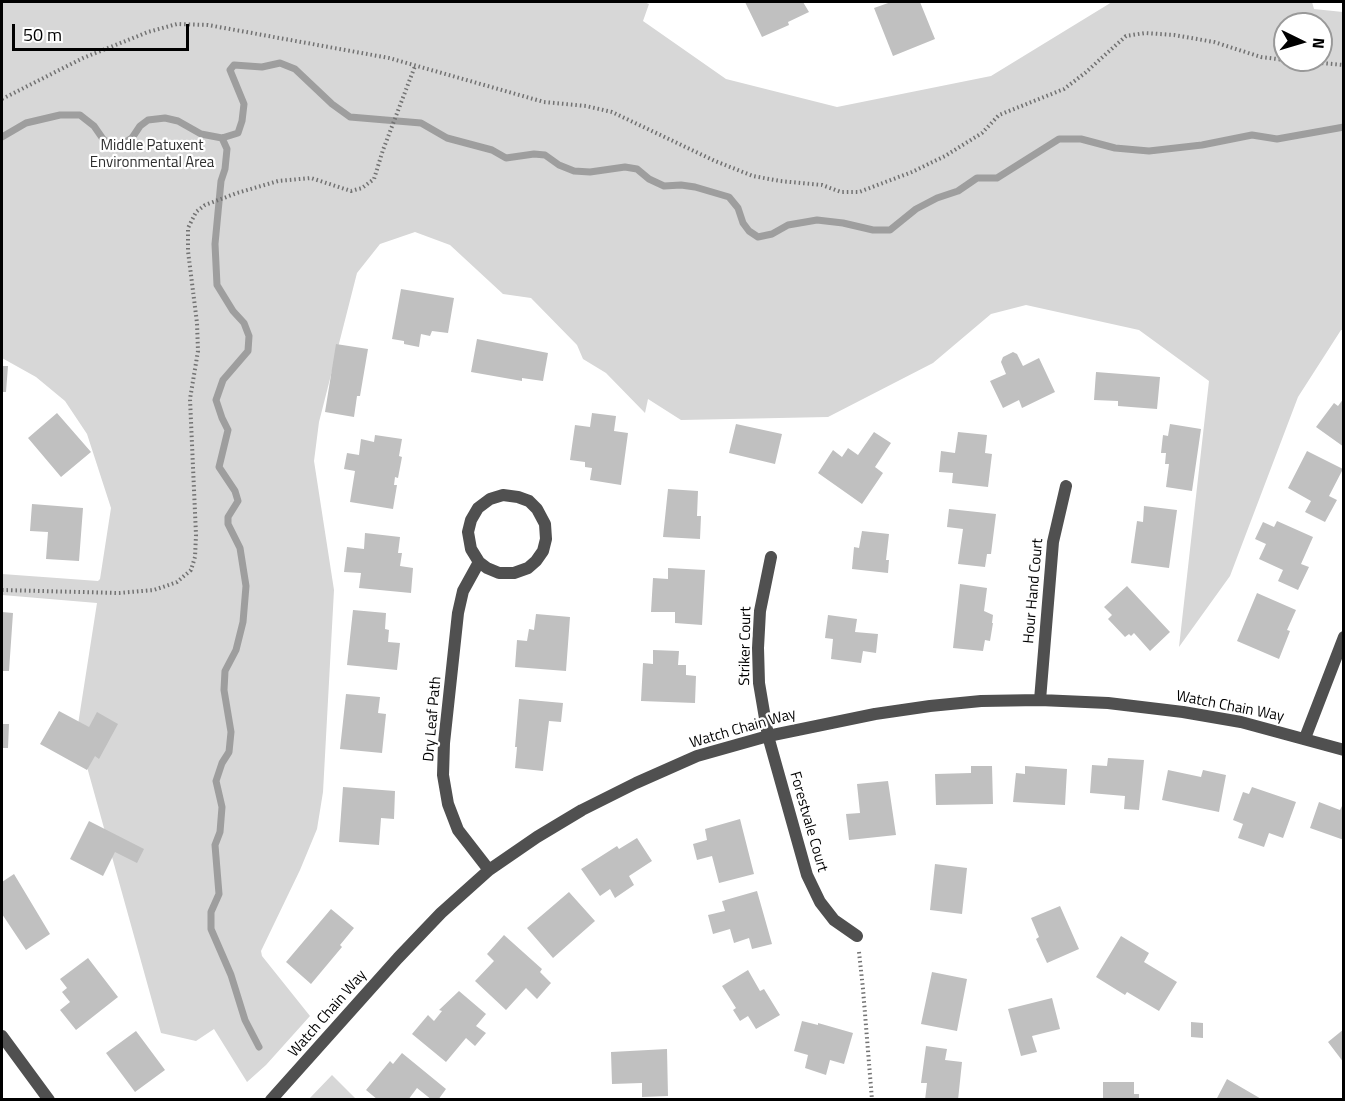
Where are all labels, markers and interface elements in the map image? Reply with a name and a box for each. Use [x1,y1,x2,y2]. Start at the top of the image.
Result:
scale bar [15,12,192,50]
north arrow [1273,12,1333,72]
text: 50 m [23,21,62,48]
text: N [1307,37,1331,50]
park label: Middle Patuxent Environmental Area [90,137,214,172]
street label: Hour Hand Court [1020,538,1048,644]
street label: Striker Court [736,606,756,686]
street label: Dry Leaf Path [420,676,446,762]
street label: Watch Chain Way [1174,688,1286,726]
street label: Watch Chain Way [688,705,798,753]
street label: Forestvale Court [785,770,831,874]
street label: Watch Chain Way [285,967,371,1061]

